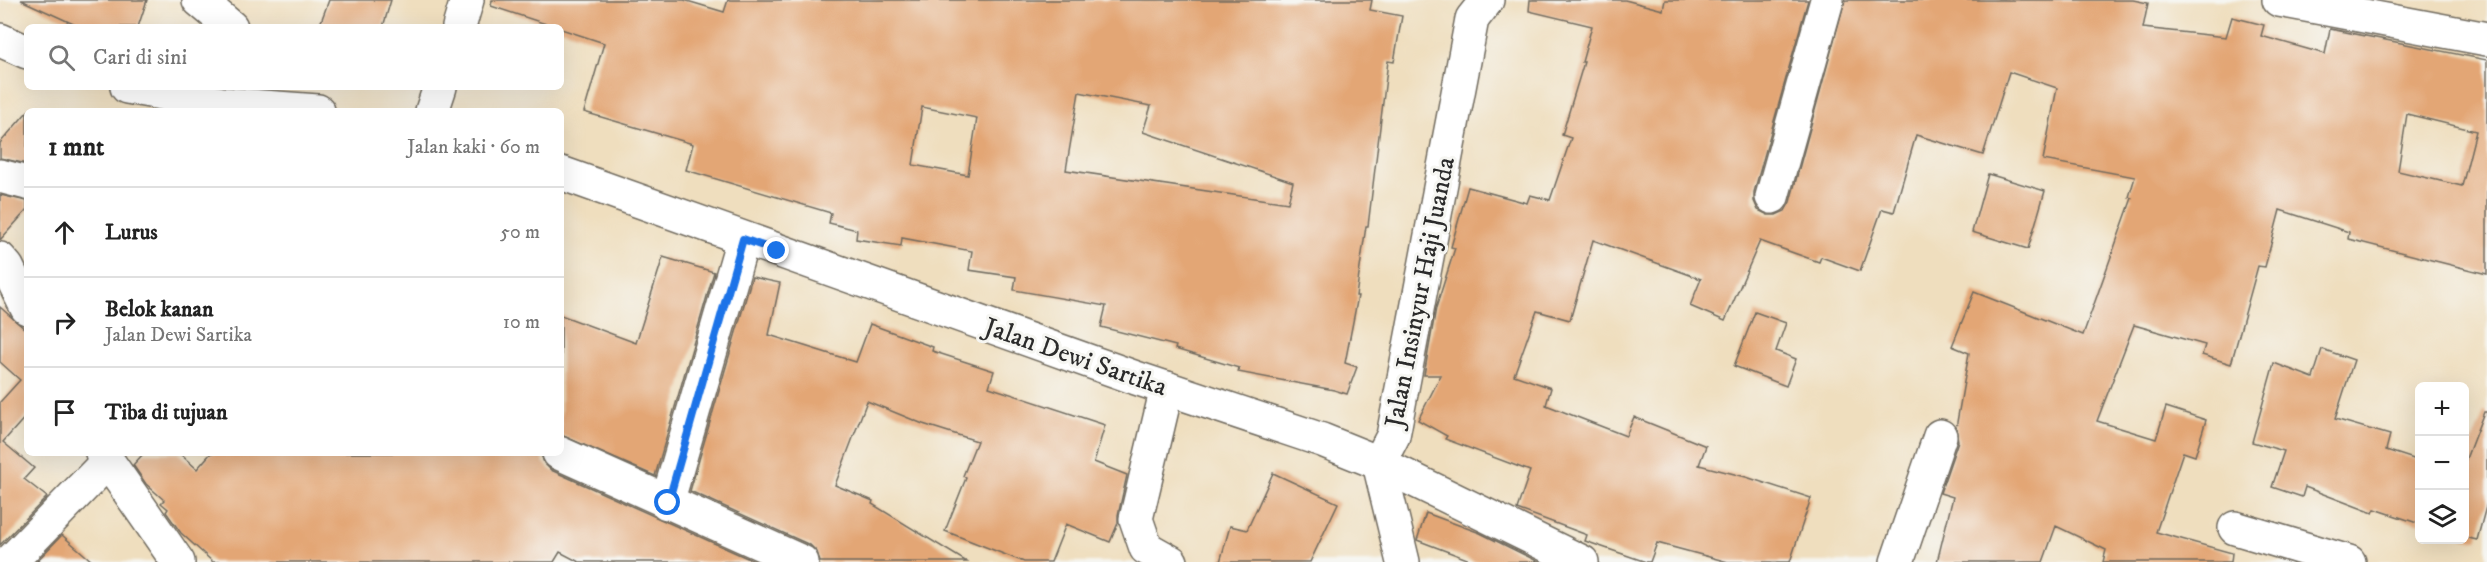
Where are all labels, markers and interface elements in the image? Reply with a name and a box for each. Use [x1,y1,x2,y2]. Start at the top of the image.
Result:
search box [24,24,564,90]
icon: search [45,41,78,74]
text: Cari di sini [93,44,187,71]
text: 1 mnt [48,131,104,164]
text: Jalan kaki · 60 m [407,135,540,160]
street label: Jalan Insinyur Haji Juanda [1378,154,1463,432]
icon: ahead [48,216,81,249]
text: Lurus [105,219,158,246]
text: 50 m [500,220,540,245]
route end [763,237,789,263]
text: Belok kanan [105,296,213,323]
icon: right [48,306,81,339]
text: 10 m [503,310,540,335]
street label: Jalan Dewi Sartika [978,310,1171,404]
text: Jalan Dewi Sartika [105,323,252,348]
map controls [2415,382,2469,544]
button: + [2415,382,2469,436]
icon: arrive [48,396,81,429]
text: Tiba di tujuan [105,399,227,426]
button: − [2415,436,2469,490]
route start [654,489,680,515]
button: layers [2415,490,2469,544]

